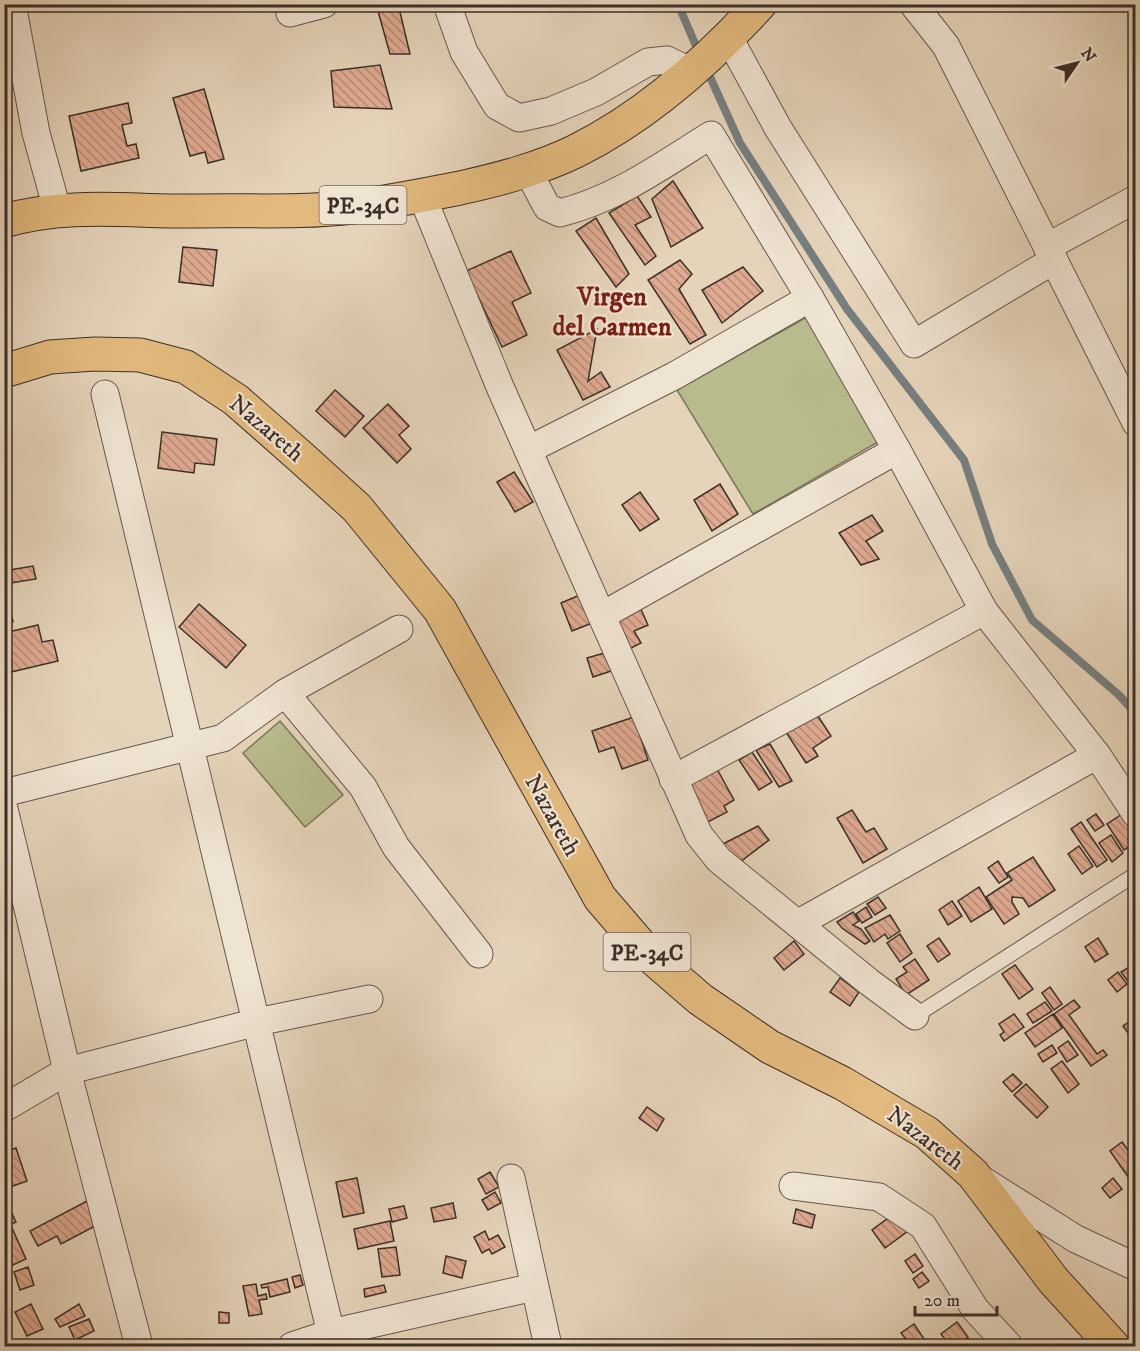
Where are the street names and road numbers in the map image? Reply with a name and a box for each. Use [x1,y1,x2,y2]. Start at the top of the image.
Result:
road number: PE-34C [320,186,406,224]
street label: Nazareth [223,389,310,469]
street label: Nazareth [517,769,587,862]
road number: PE-34C [604,933,690,971]
street label: Nazareth [881,1100,970,1178]

